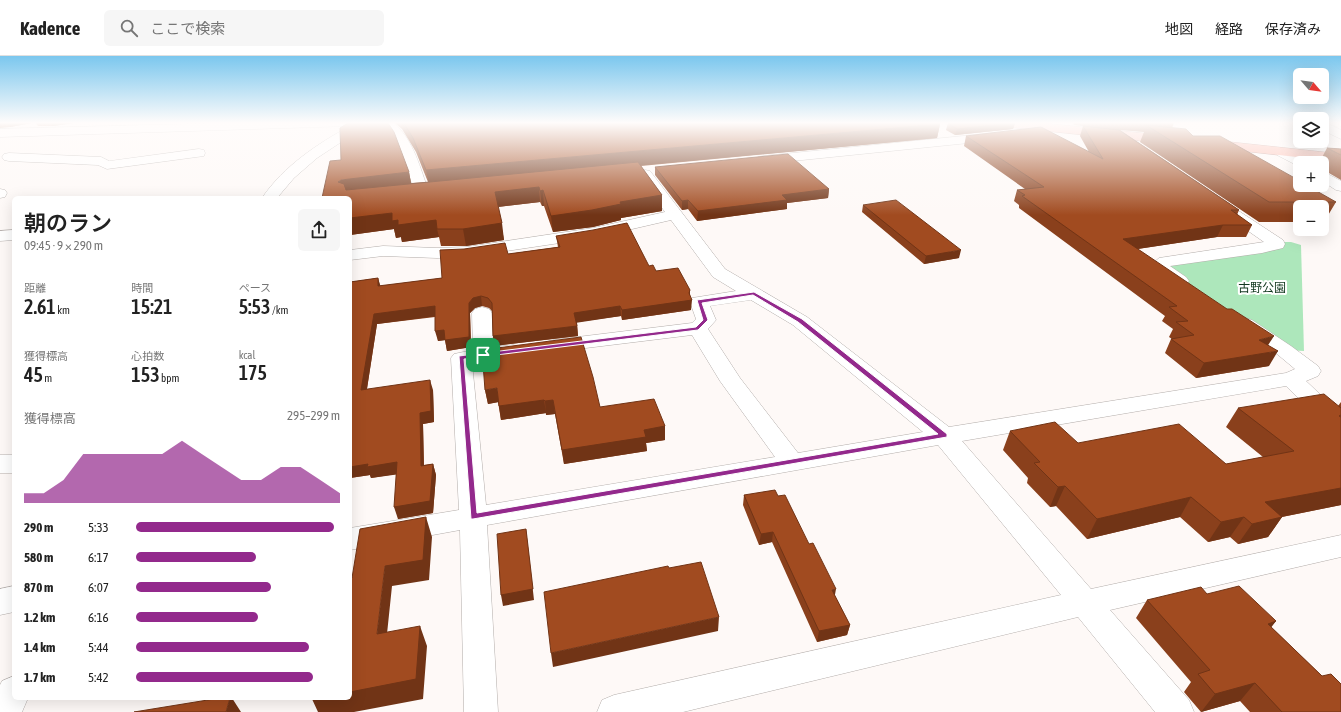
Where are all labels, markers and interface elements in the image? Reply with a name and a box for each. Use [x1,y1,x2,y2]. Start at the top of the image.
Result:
search box [104,10,384,46]
text: Kadence [20,17,80,39]
icon: search [118,17,140,39]
text: ここで検索 [150,20,225,37]
text: 地図 [1165,21,1193,37]
text: 経路 [1215,21,1243,37]
text: 保存済み [1265,21,1321,37]
north arrow [1293,68,1329,104]
map controls [1293,68,1329,236]
button: layers [1293,112,1329,148]
button: + [1293,156,1329,192]
button: − [1293,200,1329,236]
button: share [298,209,340,251]
text: 朝のラン [24,210,112,236]
text: 09:45 · 9 × 290 m [24,238,103,253]
park label: 古野公園 [1238,281,1286,295]
text: 距離 [24,282,46,294]
text: 時間 [131,282,153,294]
text: ペース [239,282,271,294]
text: 2.61 [24,295,56,318]
text: 15:21 [131,295,173,318]
text: 5:53 [239,295,270,318]
text: km [56,304,70,316]
text: /km [270,304,288,316]
pin [466,338,500,372]
icon: arrive [472,344,494,366]
text: kcal [239,349,255,361]
text: 獲得標高 [24,350,68,362]
text: 心拍数 [131,350,164,362]
text: 175 [239,361,267,384]
text: 45 [24,363,43,386]
text: 153 [131,363,160,386]
text: m [43,372,52,384]
text: bpm [160,372,179,384]
text: 295–299 m [287,408,340,423]
text: 獲得標高 [24,411,76,426]
text: 290 m [24,520,53,535]
text: 5:33 [88,520,109,535]
text: 580 m [24,550,53,565]
text: 6:17 [88,550,109,565]
text: 870 m [24,580,53,595]
text: 6:07 [88,580,109,595]
text: 1.2 km [24,610,55,625]
text: 6:16 [88,610,109,625]
text: 1.4 km [24,640,55,655]
text: 5:44 [88,640,109,655]
text: 1.7 km [24,670,55,685]
text: 5:42 [88,670,109,685]

